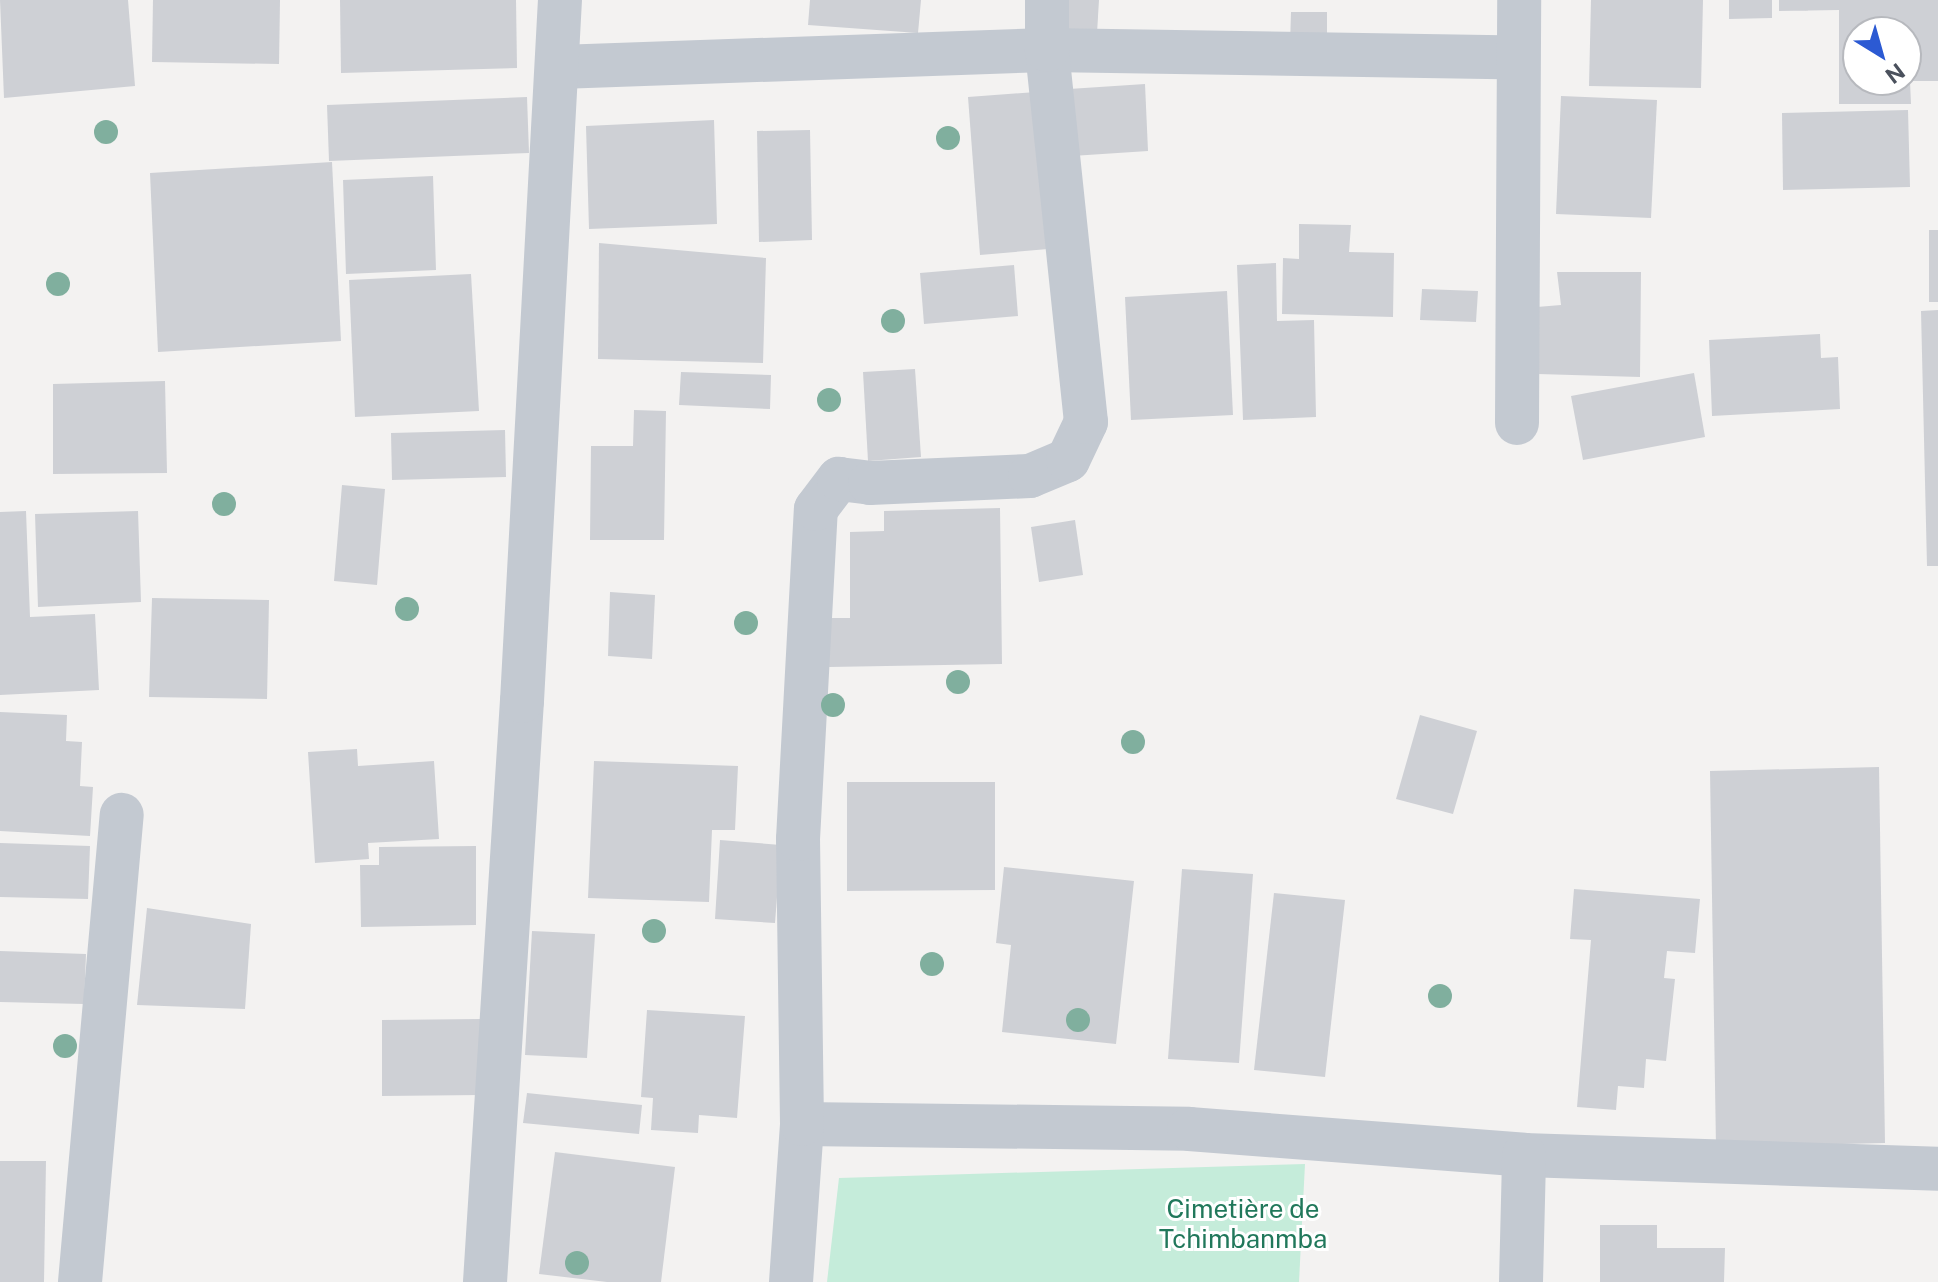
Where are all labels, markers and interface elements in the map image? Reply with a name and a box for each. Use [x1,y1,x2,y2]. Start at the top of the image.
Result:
north arrow [1842,16,1922,96]
text: N [1881,58,1910,89]
park label: Cimetière de Tchimbanmba [1159,1193,1327,1254]

